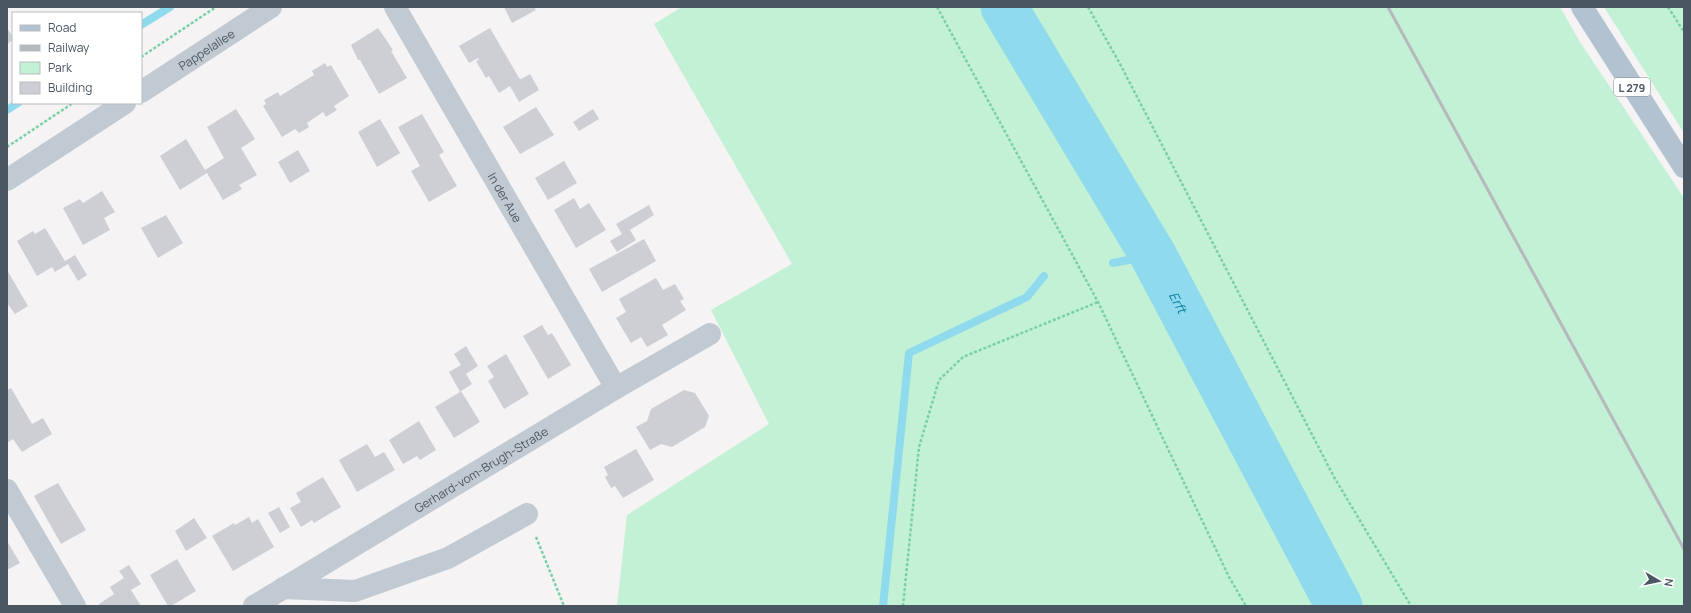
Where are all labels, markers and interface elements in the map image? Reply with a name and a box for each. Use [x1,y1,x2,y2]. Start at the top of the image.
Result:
legend [12,12,142,104]
text: Road [48,19,76,36]
street label: Pappelallee [175,25,238,74]
text: Railway [48,39,90,56]
text: Park [48,59,73,76]
road number: L 279 [1614,78,1650,96]
text: Building [48,79,92,96]
street label: In der Aue [484,169,527,225]
water label: Erft [1165,289,1192,318]
street label: Gerhard-vom-Brugh-Straße [411,422,551,516]
north arrow [1639,561,1679,601]
text: N [1661,578,1677,588]

